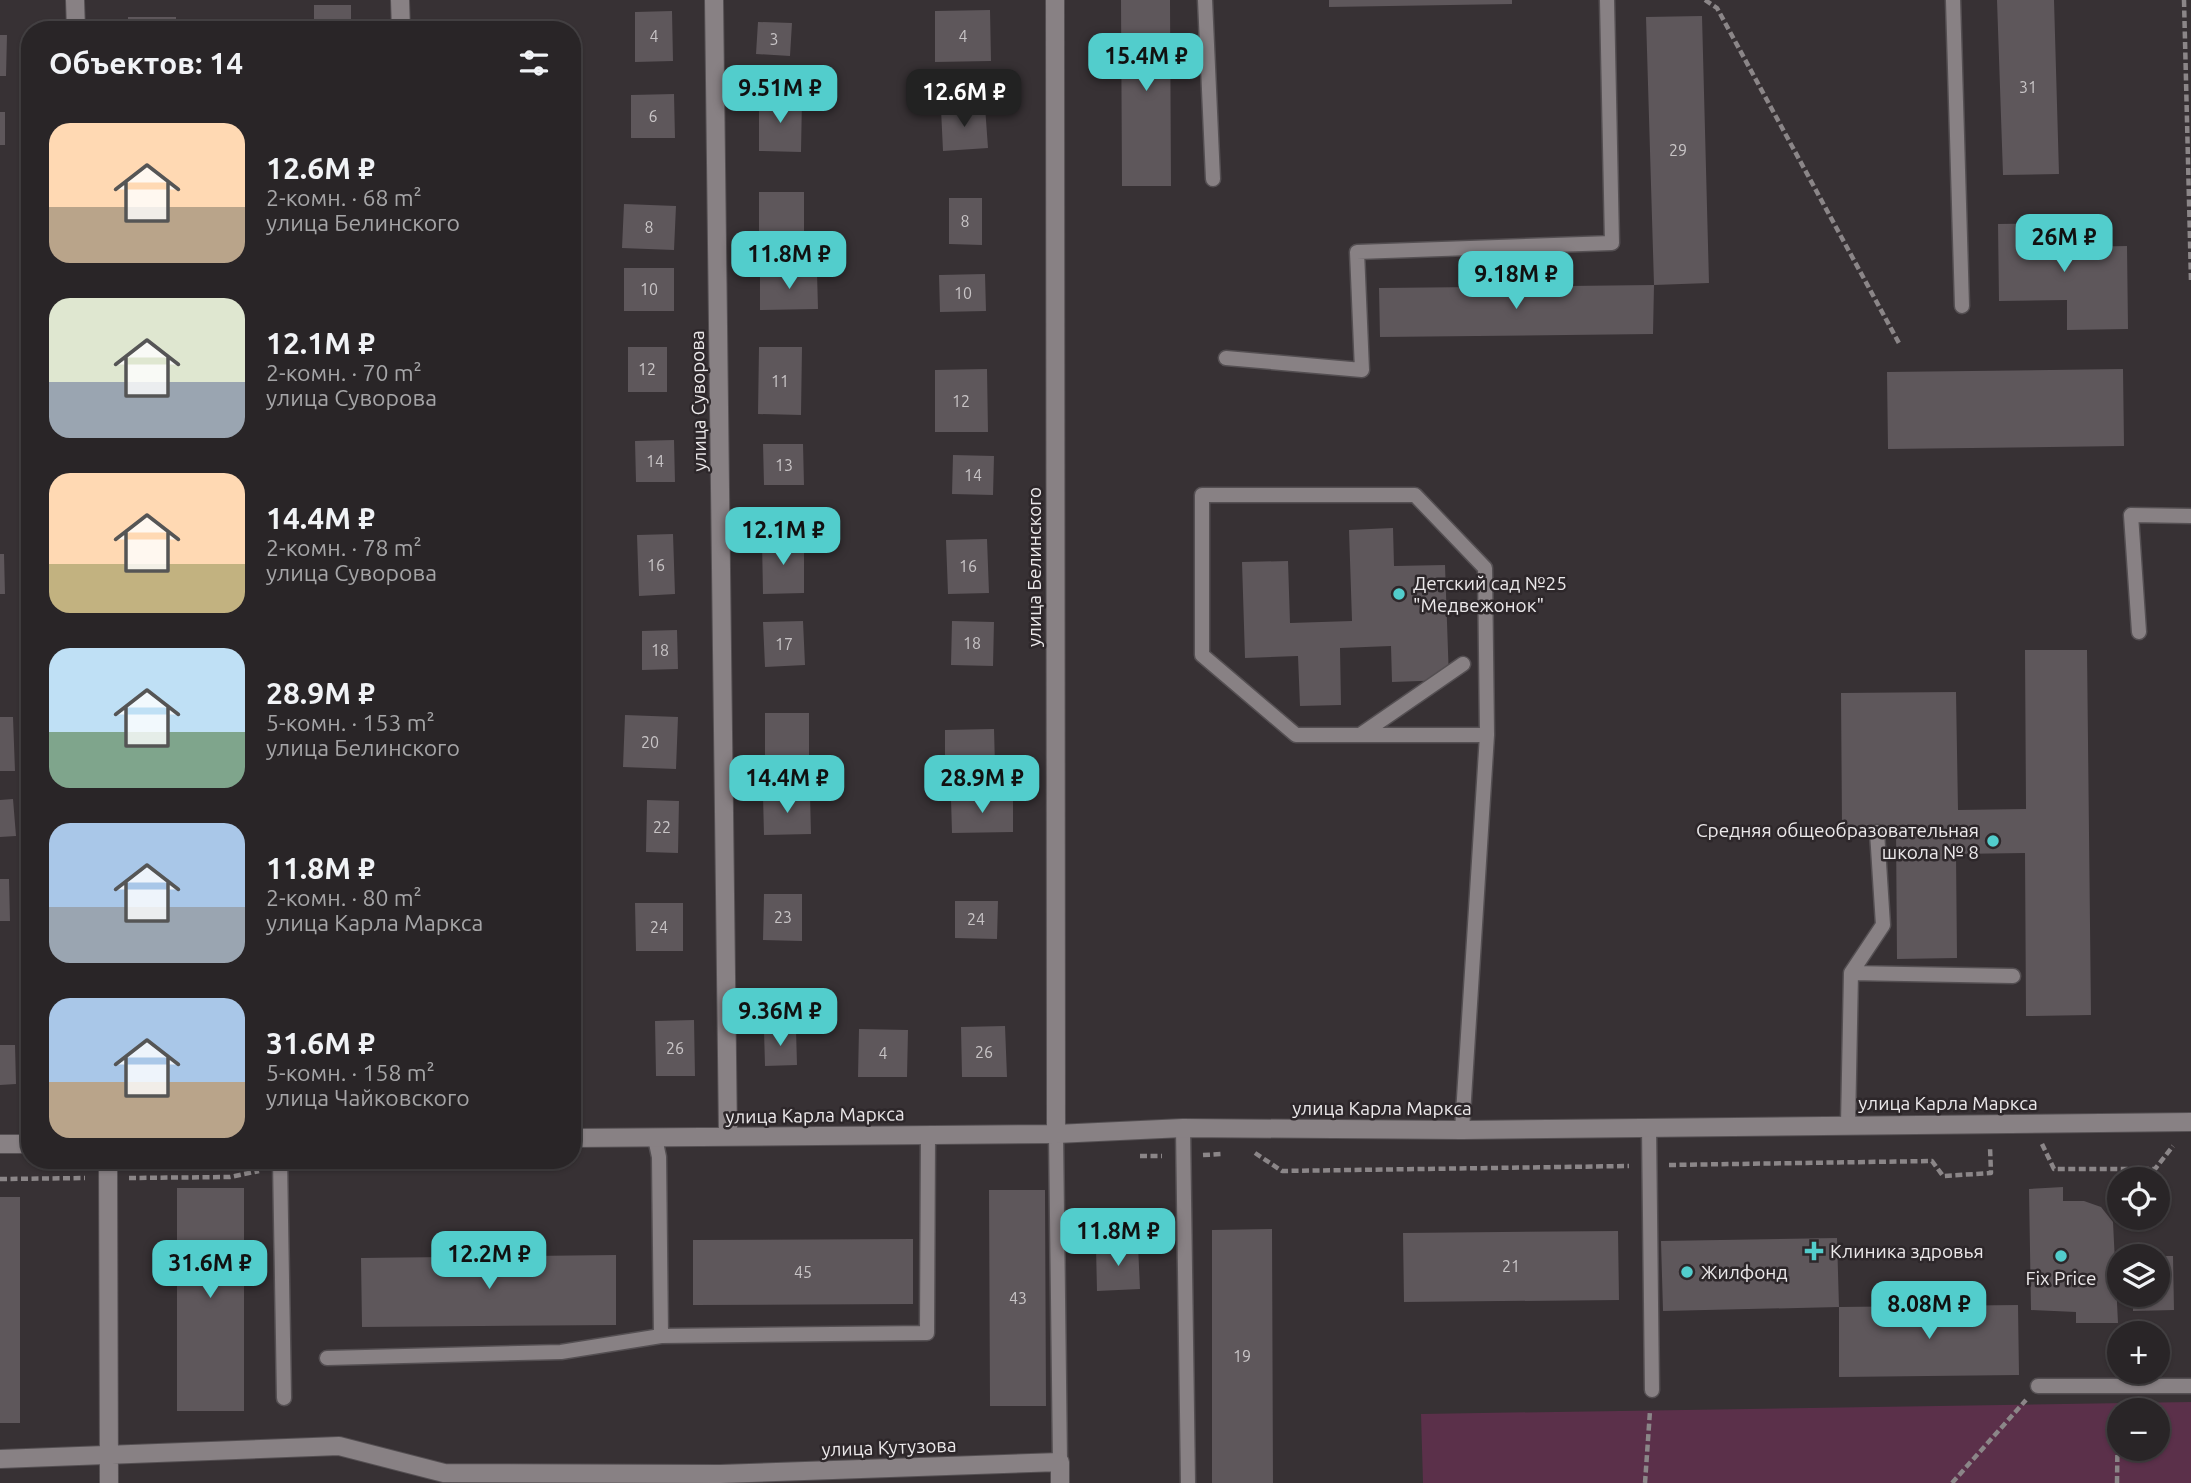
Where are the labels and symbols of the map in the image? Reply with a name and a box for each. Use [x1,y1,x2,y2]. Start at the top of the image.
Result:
house number: 4 [649,27,659,45]
house number: 4 [958,27,968,45]
house number: 3 [769,30,779,48]
pin: 15.4M ₽ [1081,34,1211,93]
pin: 9.51M ₽ [715,66,845,125]
pin: 12.6M ₽ [899,69,1029,129]
house number: 31 [2019,78,2037,96]
house number: 6 [648,107,658,125]
house number: 29 [1669,141,1687,159]
house number: 8 [960,212,970,230]
pin: 26M ₽ [2015,215,2113,274]
house number: 8 [644,218,654,236]
pin: 11.8M ₽ [724,232,854,291]
pin: 9.18M ₽ [1451,252,1581,311]
house number: 10 [640,280,658,298]
house number: 10 [954,284,972,302]
street label: улица Суворова [686,330,710,472]
house number: 12 [638,360,656,378]
house number: 11 [771,372,789,390]
house number: 12 [952,392,970,410]
house number: 14 [646,452,664,470]
house number: 13 [775,456,793,474]
house number: 14 [964,466,982,484]
street label: улица Белинского [1023,487,1045,647]
pin: 12.1M ₽ [718,508,848,567]
house number: 16 [647,556,665,574]
house number: 16 [959,557,977,575]
place label: Детский сад №25 "Медвежонок" [1413,572,1567,616]
marker: Детский сад №25 "Медвежонок" [1391,586,1407,602]
house number: 18 [963,634,981,652]
house number: 17 [775,635,793,653]
house number: 18 [651,641,669,659]
house number: 20 [641,733,659,751]
pin: 14.4M ₽ [722,756,852,815]
pin: 28.9M ₽ [917,756,1047,815]
house number: 22 [653,818,671,836]
place label: Средняя общеобразовательная школа № 8 [1696,819,1979,863]
marker: Средняя общеобразовательная школа № 8 [1985,833,2001,849]
house number: 23 [774,908,792,926]
house number: 24 [967,910,985,928]
house number: 24 [650,918,668,936]
pin: 9.36M ₽ [715,988,845,1048]
house number: 26 [666,1039,684,1057]
house number: 26 [975,1043,993,1061]
house number: 4 [878,1044,888,1062]
street label: улица Карла Маркса [1858,1092,2038,1114]
street label: улица Карла Маркса [1292,1097,1472,1119]
street label: улица Карла Маркса [725,1102,905,1128]
pin: 11.8M ₽ [1053,1208,1183,1268]
pin: 12.2M ₽ [424,1232,554,1291]
pin: 31.6M ₽ [145,1240,275,1300]
place label: Клиника здровья [1830,1240,1984,1262]
marker: Клиника здровья [1804,1241,1824,1261]
marker: Fix Price [2053,1248,2069,1264]
house number: 21 [1502,1257,1520,1275]
place label: Жилфонд [1701,1261,1788,1283]
house number: 45 [794,1263,812,1281]
marker: Жилфонд [1679,1264,1695,1280]
place label: Fix Price [2025,1267,2097,1289]
pin: 8.08M ₽ [1864,1282,1994,1341]
house number: 43 [1009,1289,1027,1307]
house number: 19 [1233,1347,1251,1365]
street label: улица Кутузова [821,1434,957,1460]

